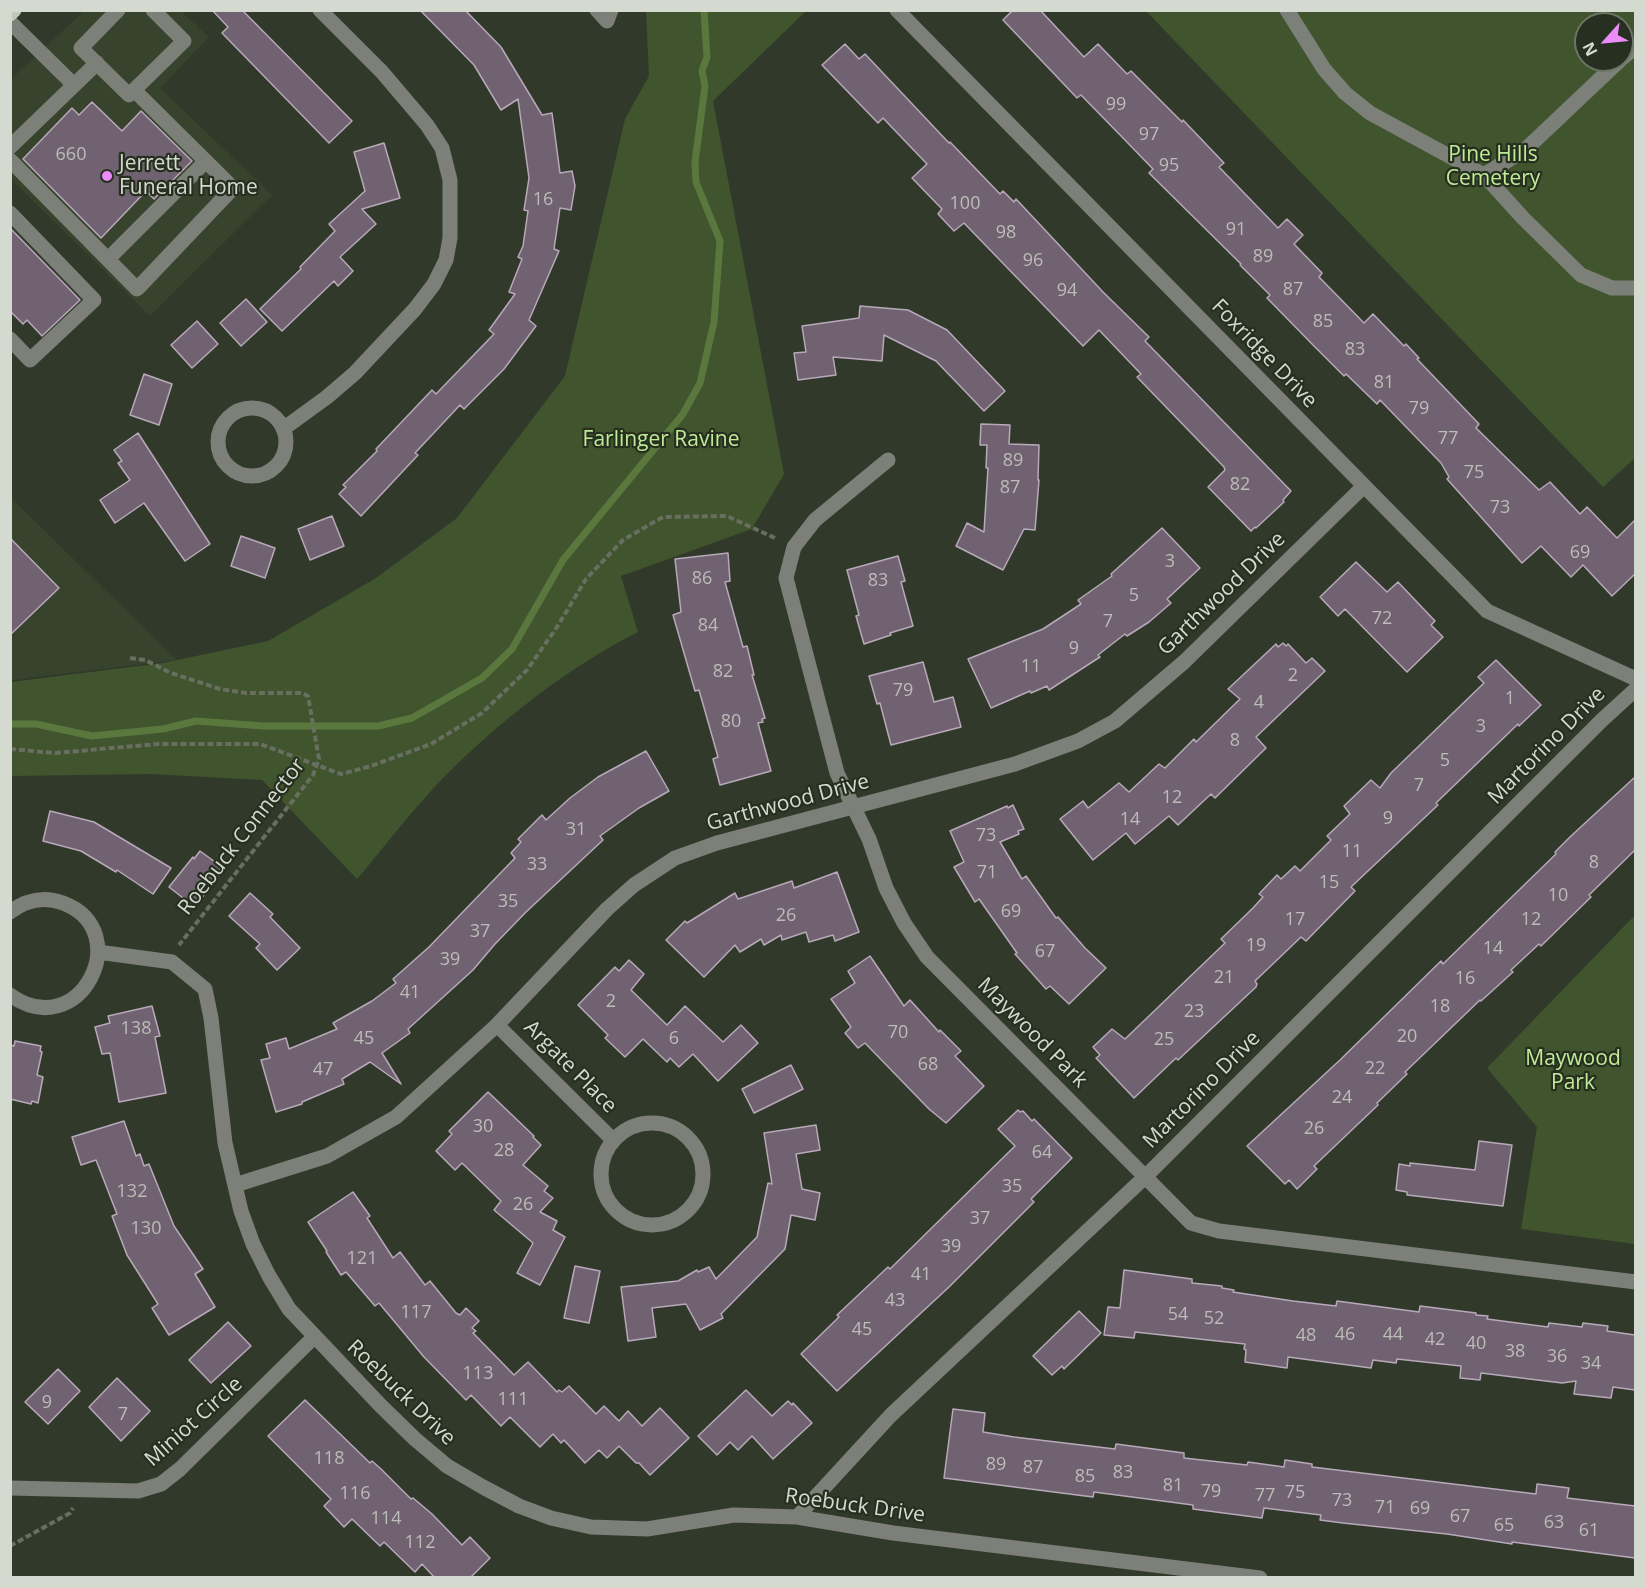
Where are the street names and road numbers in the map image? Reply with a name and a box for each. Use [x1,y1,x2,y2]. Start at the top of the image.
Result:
street label: Foxridge Drive [1206,294,1322,414]
street label: Garthwood Drive [1153,527,1291,661]
street label: Martorino Drive [1483,682,1611,810]
street label: Roebuck Connector [173,754,311,920]
street label: Garthwood Drive [704,769,872,837]
street label: Maywood Park [972,973,1092,1093]
street label: Argate Place [518,1015,622,1119]
street label: Martorino Drive [1138,1026,1266,1154]
street label: Roebuck Drive [342,1335,460,1451]
street label: Miniot Circle [140,1372,248,1472]
street label: Roebuck Drive [783,1484,927,1528]

